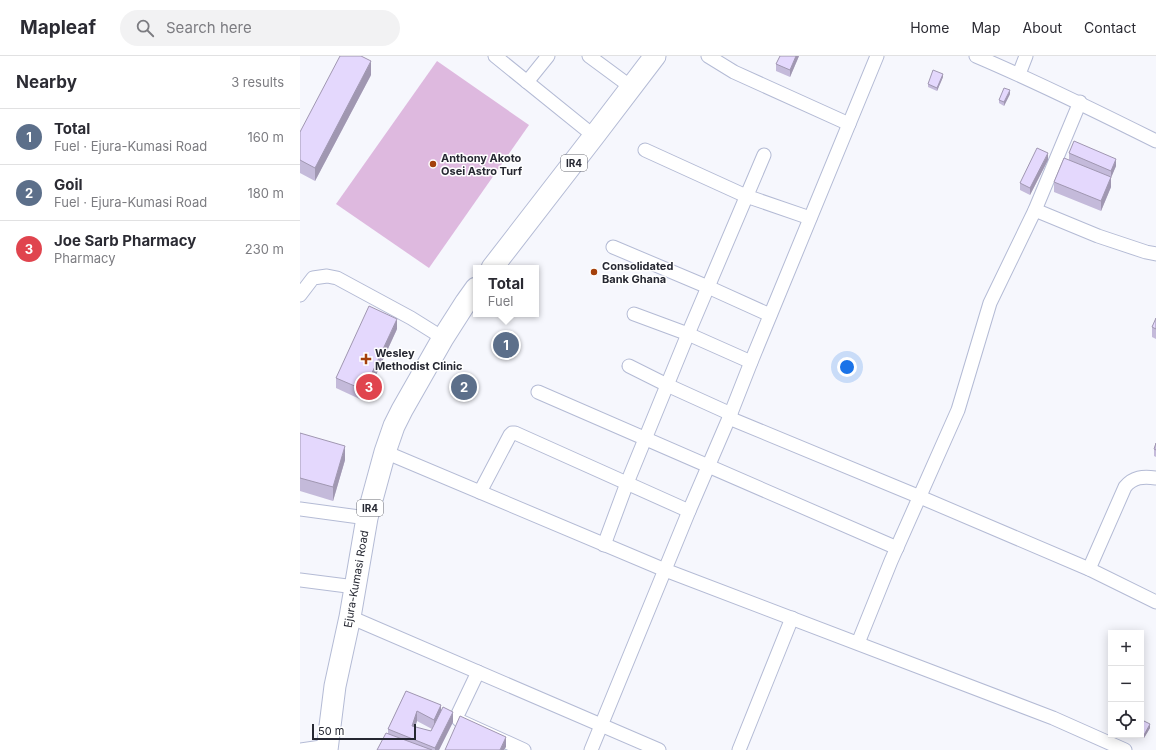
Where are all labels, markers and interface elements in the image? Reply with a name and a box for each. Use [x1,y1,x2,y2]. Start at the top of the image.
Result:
search box [120,10,400,46]
text: Mapleaf [20,16,96,39]
icon: search [134,17,156,39]
text: Search here [166,18,252,37]
text: Home [910,19,949,36]
text: Map [971,19,1001,36]
text: About [1023,19,1062,36]
text: Contact [1084,19,1136,36]
text: Nearby [16,72,77,92]
text: 3 results [231,74,284,90]
text: Total [54,119,90,138]
text: 1 [26,129,32,145]
text: 160 m [247,129,284,145]
text: Fuel · Ejura-Kumasi Road [54,138,207,154]
place label: Anthony Akoto Osei Astro Turf [441,151,523,178]
road number: IR4 [561,155,587,171]
marker: Anthony Akoto Osei Astro Turf [428,159,438,169]
text: Goil [54,175,83,194]
text: 2 [25,185,33,201]
text: 180 m [247,185,284,201]
text: Fuel · Ejura-Kumasi Road [54,194,207,210]
text: Joe Sarb Pharmacy [54,231,196,250]
text: 3 [25,241,33,257]
text: 230 m [245,241,284,257]
text: Pharmacy [54,250,116,266]
place label: Consolidated Bank Ghana [602,259,673,286]
popup [473,265,539,317]
marker: Consolidated Bank Ghana [589,267,599,277]
text: Total [488,274,524,293]
text: Fuel [488,293,513,309]
pin: 1 [493,330,519,360]
place label: Wesley Methodist Clinic [375,346,463,373]
marker: Wesley Methodist Clinic [360,353,372,365]
your location [837,357,857,377]
pin: 3 [356,372,382,402]
pin: 2 [451,372,477,402]
road number: IR4 [357,500,383,516]
street label: Ejura-Kumasi Road [341,529,371,629]
map controls [1108,630,1144,738]
button: + [1108,630,1144,666]
button: − [1108,666,1144,702]
button: locate [1108,702,1144,738]
scale bar [312,722,416,741]
text: 50 m [318,724,344,738]

